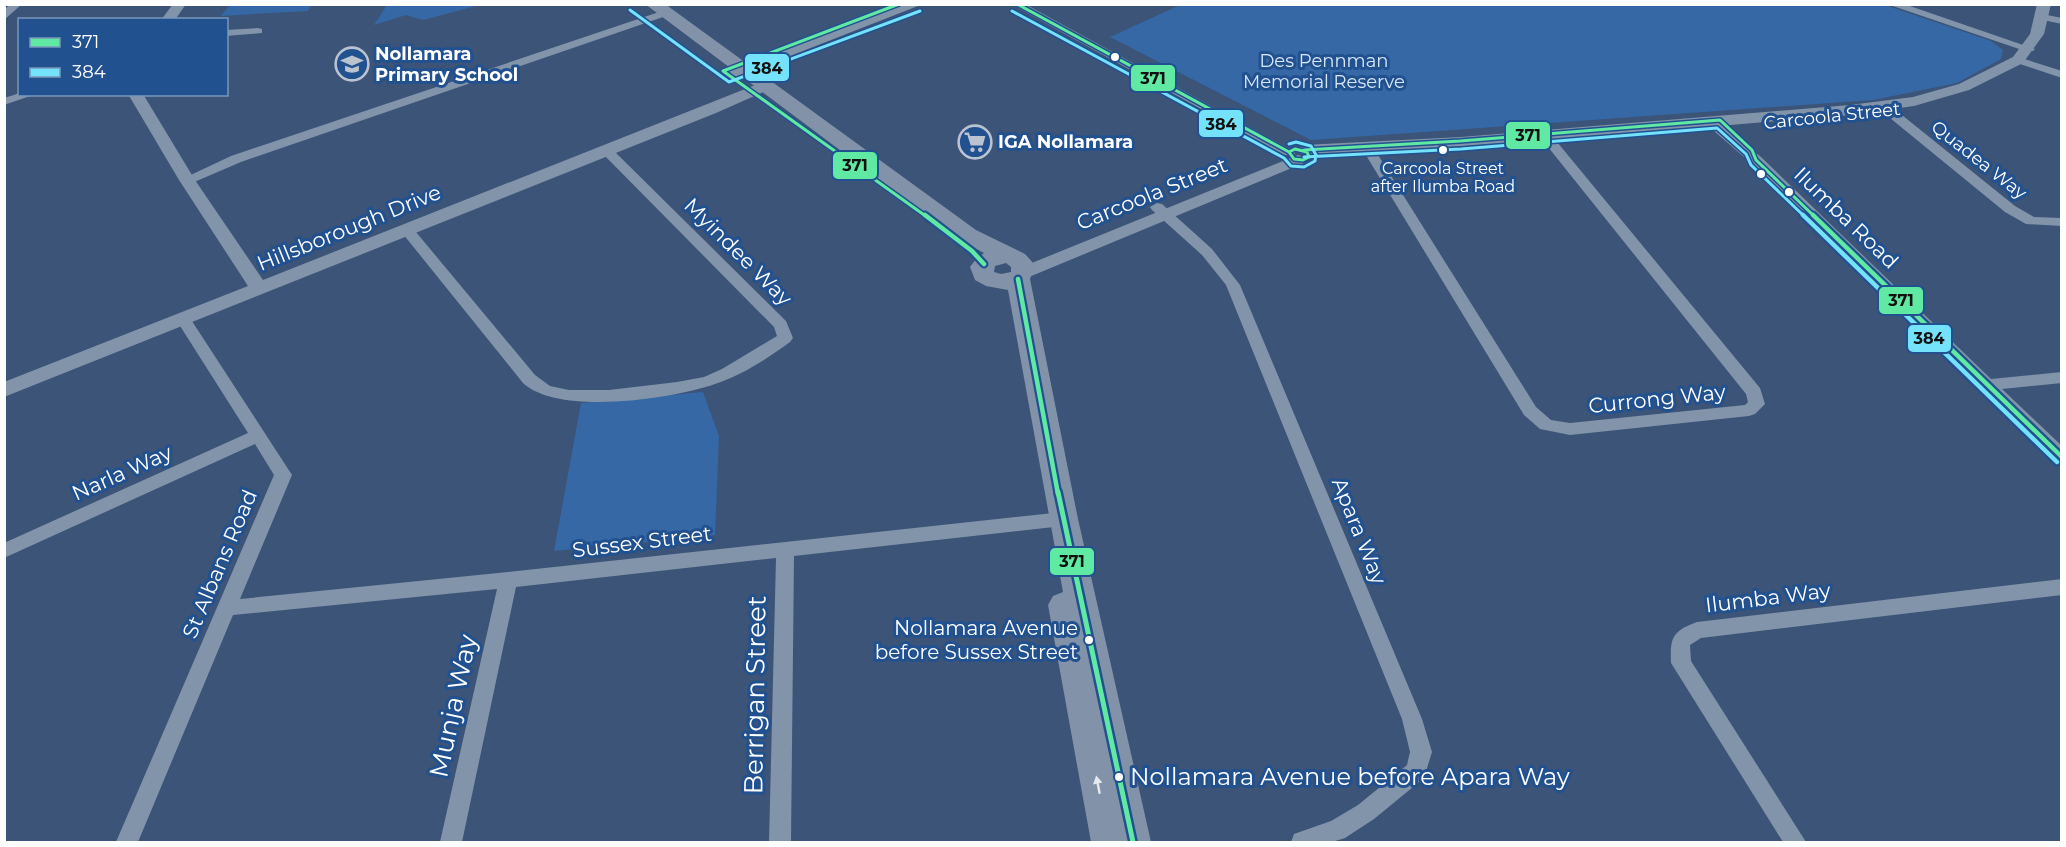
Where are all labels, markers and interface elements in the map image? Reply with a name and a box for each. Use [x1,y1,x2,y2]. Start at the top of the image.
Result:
legend [18,18,228,96]
text: 371 [72,31,99,53]
place label: Nollamara Primary School [375,43,518,86]
school or university icon: Nollamara Primary School [334,46,370,82]
park label: Des Pennman Memorial Reserve [1243,50,1405,93]
unlabelled marker [1109,51,1121,63]
line badge: 384 [744,53,790,82]
text: 384 [750,59,783,78]
text: 384 [72,61,106,83]
line badge: 371 [1130,64,1176,92]
text: 371 [1139,69,1166,88]
street label: Carcoola Street [1763,98,1901,134]
line badge: 384 [1198,109,1244,138]
text: 384 [1204,115,1237,134]
street label: Quadea Way [1927,116,2031,204]
line badge: 371 [1505,121,1551,150]
supermarket icon: IGA Nollamara [957,124,993,160]
text: 371 [1514,126,1541,145]
place label: IGA Nollamara [998,131,1133,153]
marker: Carcoola Street after Ilumba Road [1437,144,1449,156]
line badge: 371 [832,151,878,180]
street label: Carcoola Street [1073,152,1231,235]
text: 371 [841,156,868,175]
place label: Carcoola Street after Ilumba Road [1371,159,1515,196]
street label: Ilumba Road [1789,162,1904,274]
unlabelled marker [1755,168,1767,180]
street label: Hillsborough Drive [253,179,444,276]
unlabelled marker [1783,186,1795,198]
street label: Myindee Way [679,193,798,311]
line badge: 371 [1878,286,1924,315]
text: 371 [1887,291,1914,310]
line badge: 384 [1907,324,1952,353]
text: 384 [1912,329,1945,348]
street label: Currong Way [1587,379,1727,418]
street label: Narla Way [68,439,176,506]
street label: Apara Way [1327,474,1392,588]
street label: St Albans Road [177,486,262,642]
street label: Sussex Street [571,521,713,562]
line badge: 371 [1049,547,1095,576]
text: 371 [1058,552,1085,571]
street label: Ilumba Way [1704,577,1833,618]
street label: Berrigan Street [737,595,773,795]
place label: Nollamara Avenue before Sussex Street [875,616,1078,664]
street label: Munja Way [422,631,484,781]
marker: Nollamara Avenue before Sussex Street [1083,634,1095,646]
place label: Nollamara Avenue before Apara Way [1130,762,1570,791]
marker: Nollamara Avenue before Apara Way [1113,771,1125,783]
one-way arrow [1093,775,1102,794]

